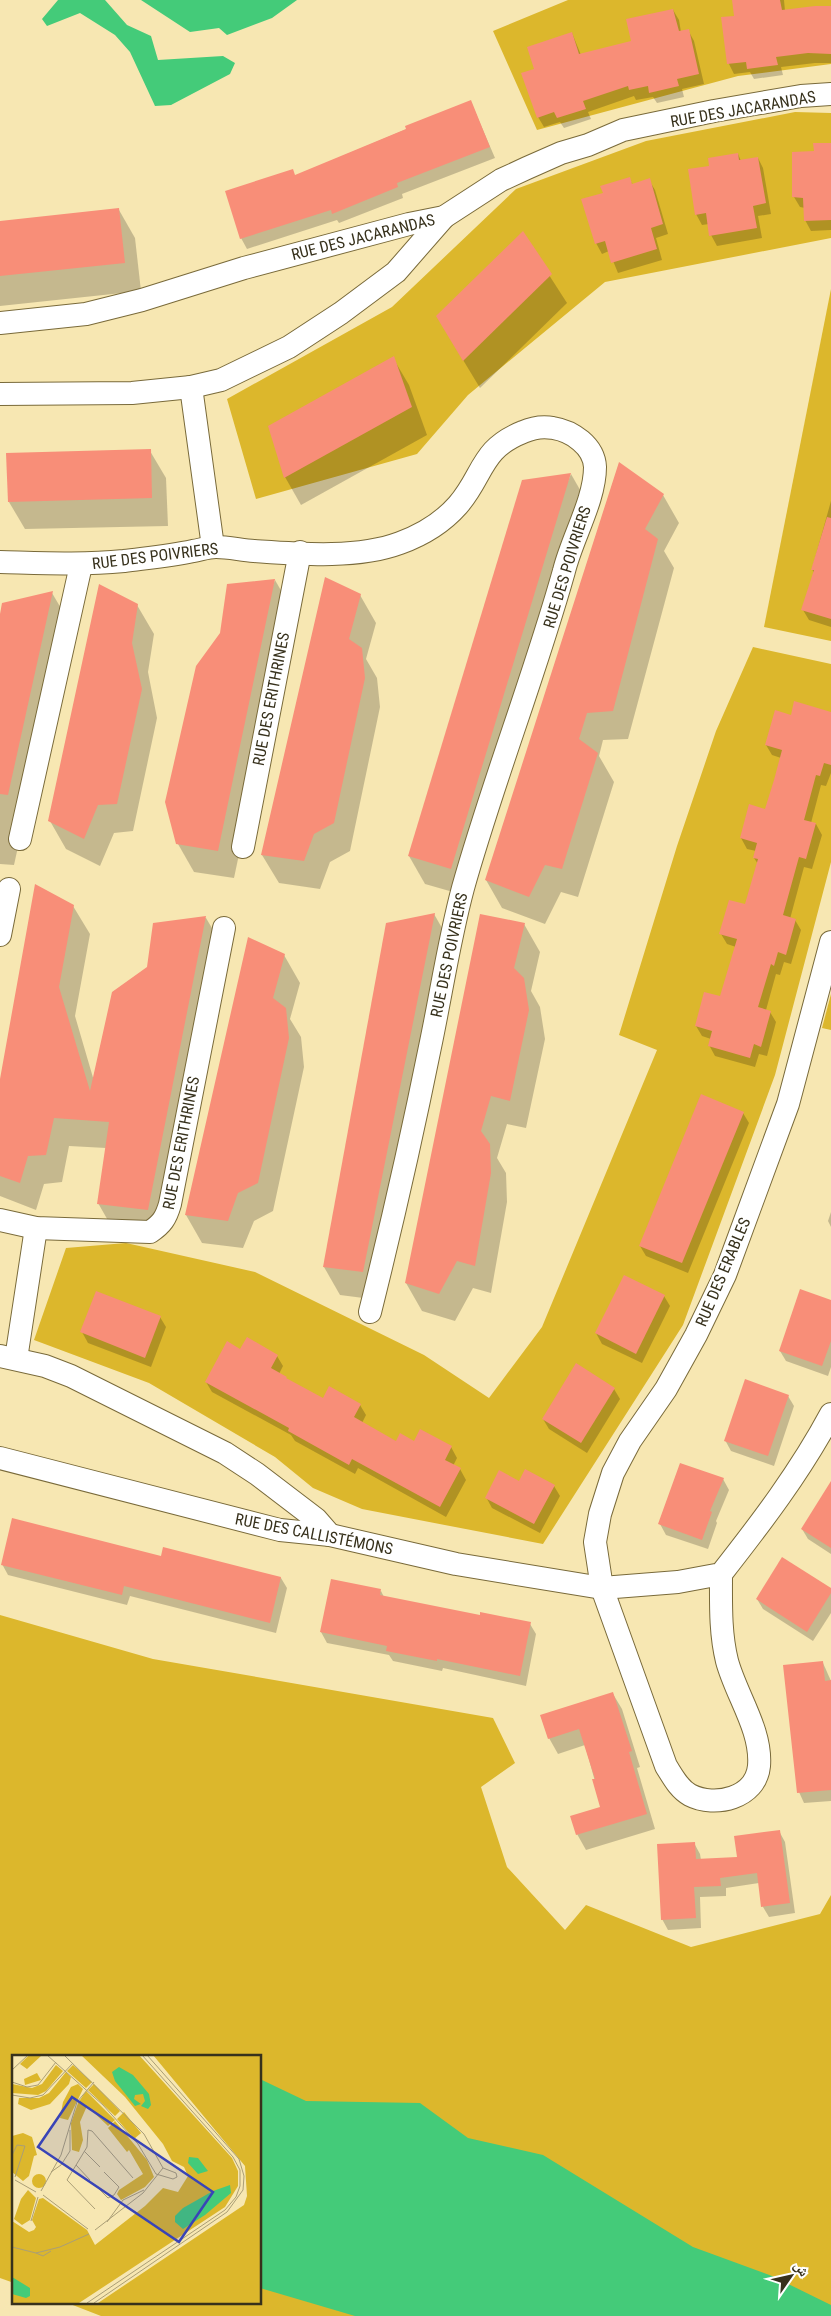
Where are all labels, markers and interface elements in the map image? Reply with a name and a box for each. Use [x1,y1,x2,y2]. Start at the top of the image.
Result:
street label: RUE DES JACARANDAS [669,87,817,131]
street label: RUE DES JACARANDAS [289,210,437,264]
street label: RUE DES POIVRIERS [539,504,595,630]
street label: RUE DES POIVRIERS [91,539,219,573]
street label: RUE DES ERITHRINES [249,631,293,767]
street label: RUE DES POIVRIERS [427,891,471,1019]
street label: RUE DES ERITHRINES [159,1075,203,1211]
street label: RUE DES ERABLES [692,1215,754,1329]
street label: RUE DES CALLISTÉMONS [234,1509,394,1559]
inset map [12,2055,261,2304]
north arrow [766,2251,816,2301]
text: ش [790,2258,813,2280]

